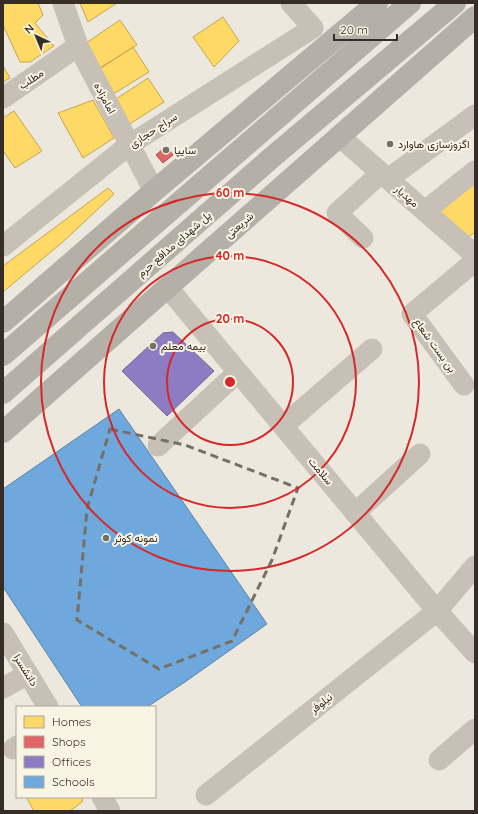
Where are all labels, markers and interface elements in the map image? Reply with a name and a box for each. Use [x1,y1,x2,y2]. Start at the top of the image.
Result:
north arrow [16,16,56,56]
scale bar [334,16,397,42]
text: N [21,21,37,37]
text: 20 m [340,22,368,37]
street label: مطلب [16,66,46,92]
street label: امامزاده [91,80,119,116]
street label: سراج حجازی [126,109,180,152]
place label: اگزوزسازی هاوارد [398,137,470,151]
marker: اگزوزسازی هاوارد [385,139,395,149]
place label: سایپا [174,143,197,158]
marker: سایپا [161,145,171,155]
street label: مهدیار [391,181,422,210]
text: 60 m [216,185,244,200]
street label: پل شهدای مدافع حرم [134,208,215,281]
street label: شریعتی [222,208,257,241]
text: 40 m [216,248,244,263]
text: 20 m [216,311,244,326]
street label: بن بست شعاع [410,315,459,376]
place label: بیمه معلم [161,339,206,354]
marker: بیمه معلم [148,341,158,351]
centre of rings [223,375,237,389]
street label: سلامت [306,454,337,488]
place label: نمونه کوثر [113,531,158,545]
marker: نمونه کوثر [101,533,111,543]
street label: دانشسرا [11,651,41,689]
street label: نیلوفر [306,690,335,717]
legend [16,706,156,798]
text: Homes [52,714,92,729]
text: Shops [52,734,86,749]
text: Offices [52,754,91,769]
text: Schools [52,774,95,789]

